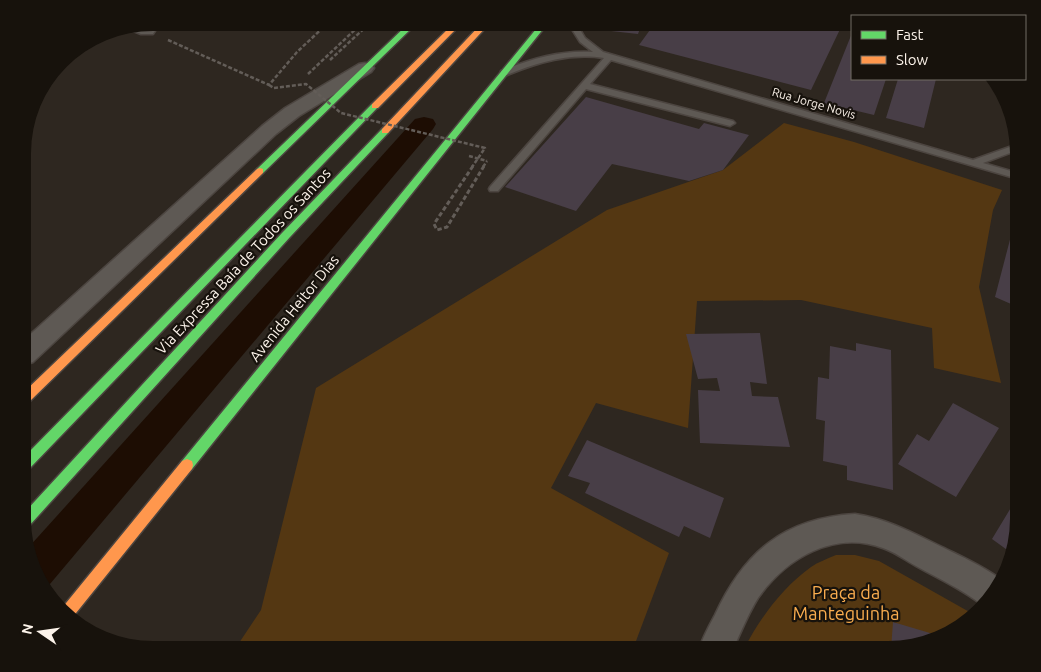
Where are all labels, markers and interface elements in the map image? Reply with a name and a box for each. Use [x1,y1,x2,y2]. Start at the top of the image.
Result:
legend [851,15,1026,80]
text: Fast [896,26,924,43]
text: Slow [896,51,929,68]
street label: Rua Jorge Novis [771,85,857,121]
street label: Via Expressa Baía de Todos os Santos [152,164,334,358]
street label: Avenida Heitor Dias [246,251,342,365]
park label: Praça da Manteguinha [793,582,899,623]
north arrow [15,607,65,657]
text: N [18,622,36,636]

